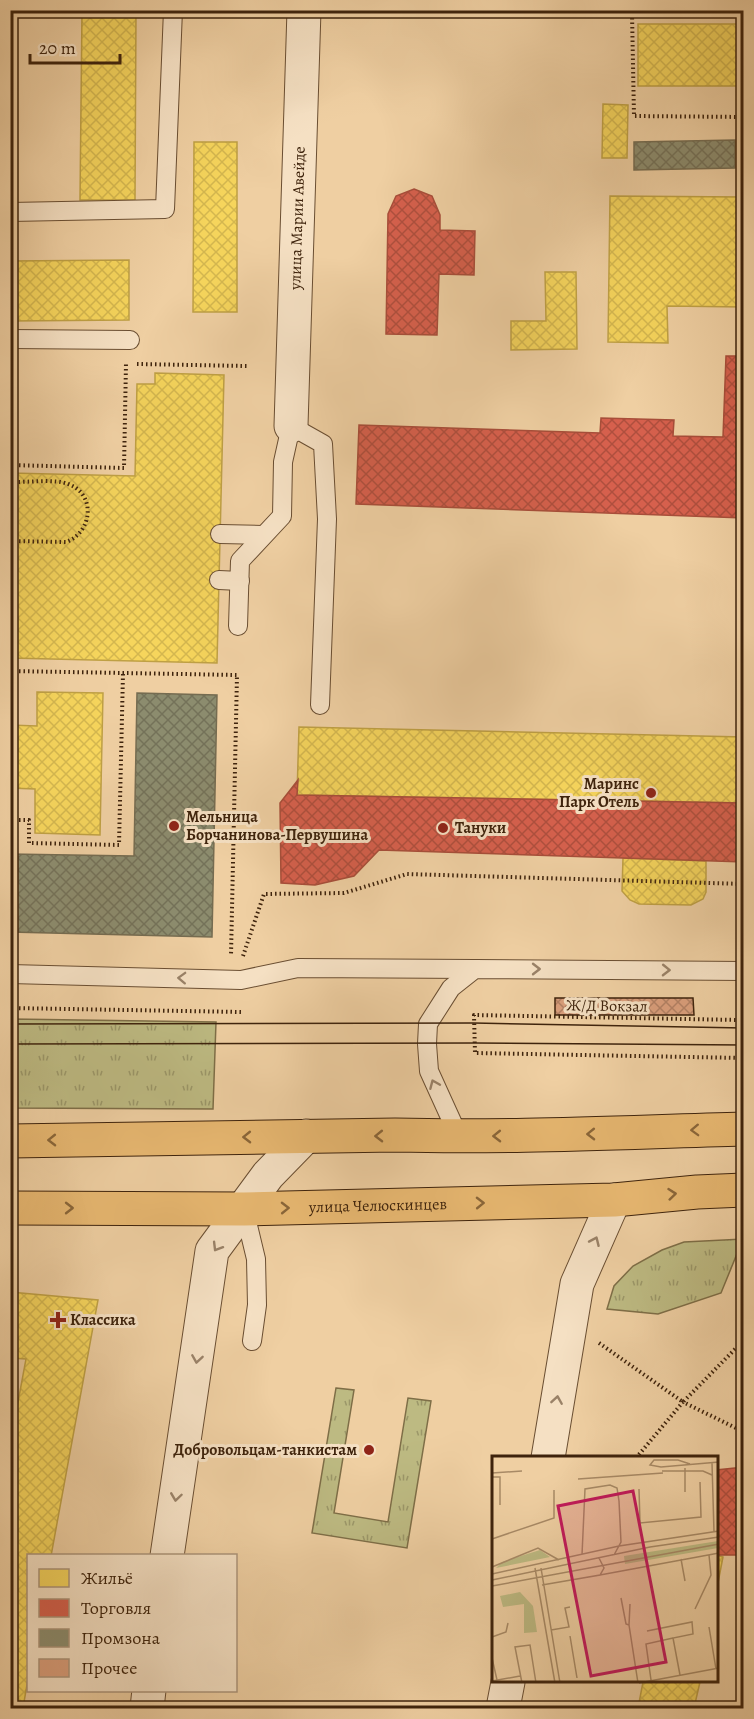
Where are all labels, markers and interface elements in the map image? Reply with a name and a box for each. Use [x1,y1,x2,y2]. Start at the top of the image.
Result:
scale bar [30,27,120,65]
text: 20 m [39,36,76,60]
street label: улица Марии Авейде [284,146,311,291]
place label: Маринс Парк Отель [559,773,640,813]
marker: Маринс Парк Отель [644,786,658,800]
place label: Мельница Борчанинова-Первушина [186,806,368,846]
place label: Тануки [455,817,506,839]
marker: Мельница Борчанинова-Первушина [167,819,181,833]
marker: Тануки [436,821,450,835]
one-way arrow [531,963,540,975]
one-way arrow [662,964,671,976]
one-way arrow [178,972,187,985]
street label: Ж/Д Вокзал [566,994,648,1018]
one-way arrow [429,1079,441,1090]
one-way arrow [690,1124,699,1137]
one-way arrow [586,1128,595,1140]
one-way arrow [375,1129,384,1142]
one-way arrow [493,1130,502,1142]
one-way arrow [243,1131,252,1143]
one-way arrow [48,1134,57,1146]
one-way arrow [668,1188,677,1201]
street label: улица Челюскинцев [308,1193,447,1218]
one-way arrow [475,1197,484,1209]
one-way arrow [64,1202,73,1214]
one-way arrow [280,1202,289,1214]
one-way arrow [588,1237,600,1248]
one-way arrow [213,1241,224,1251]
place label: Классика [70,1309,136,1331]
marker: Классика [51,1313,65,1327]
one-way arrow [191,1354,204,1364]
one-way arrow [551,1396,563,1405]
place label: Добровольцам-танкистам [173,1439,357,1461]
marker: Добровольцам-танкистам [362,1443,376,1457]
inset map [492,1456,718,1683]
one-way arrow [170,1492,182,1501]
legend [27,1554,237,1692]
text: Жильё [81,1566,133,1590]
text: Торговля [81,1596,151,1620]
text: Промзона [81,1626,161,1650]
text: Прочее [81,1656,137,1680]

